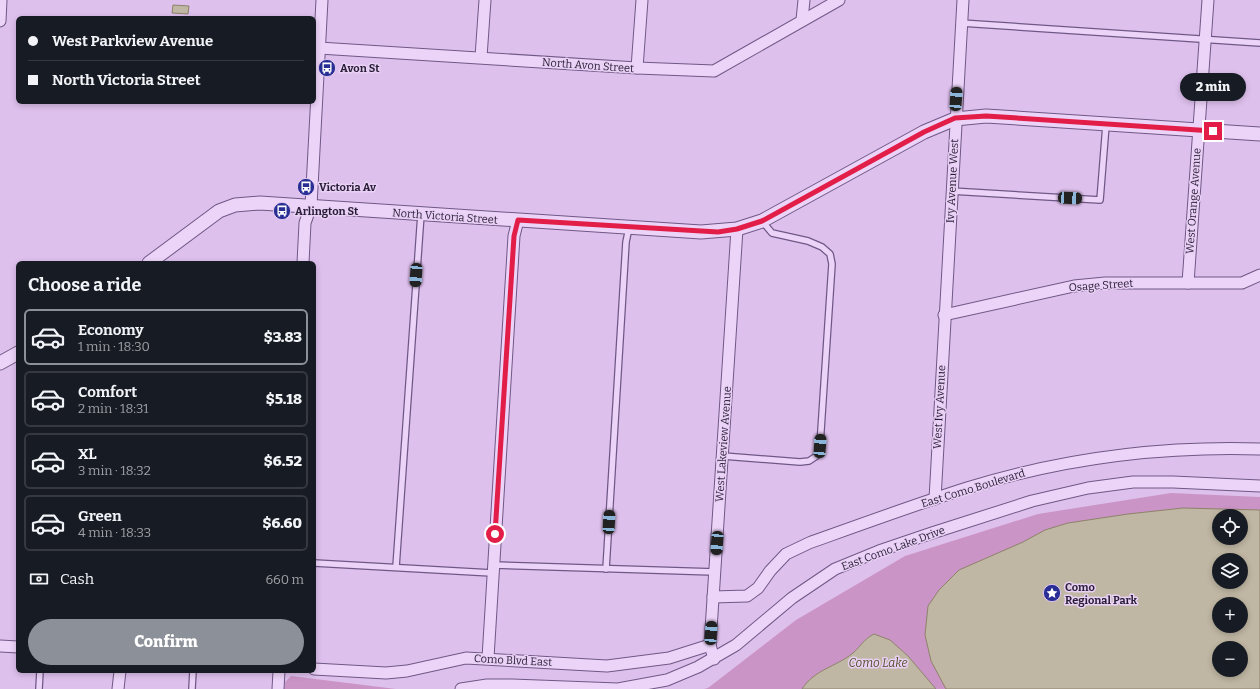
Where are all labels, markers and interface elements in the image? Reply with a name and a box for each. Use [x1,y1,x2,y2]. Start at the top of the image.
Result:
text: West Parkview Avenue [52,32,213,50]
street label: North Avon Street [542,56,634,75]
bus stop icon: Avon St [317,58,337,78]
place label: Avon St [340,62,380,75]
text: North Victoria Street [52,71,201,89]
callout: 2 min [1180,73,1246,101]
text: 2 min [1196,79,1230,94]
car [949,87,963,111]
route end [1204,122,1222,140]
street label: Ivy Avenue West [944,139,961,223]
street label: West Orange Avenue [1183,148,1204,255]
bus stop icon: Victoria Av [296,177,316,197]
place label: Victoria Av [319,181,377,194]
car [1058,191,1082,205]
bus stop icon: Arlington St [272,201,292,221]
place label: Arlington St [295,205,359,218]
street label: North Victoria Street [392,206,498,227]
car [409,263,423,287]
text: Choose a ride [28,274,141,296]
street label: Osage Street [1068,277,1134,294]
icon: car [30,319,66,355]
text: Economy [78,321,144,339]
text: $3.83 [264,328,302,346]
text: 1 min · 18:30 [78,339,150,354]
street label: West Ivy Avenue [931,365,948,449]
icon: car [30,381,66,417]
text: Comfort [78,383,137,401]
street label: West Lakeview Avenue [713,386,734,502]
text: $5.18 [266,390,302,408]
text: 2 min · 18:31 [78,401,149,416]
car [813,434,827,458]
icon: car [30,443,66,479]
text: XL [78,445,97,463]
text: $6.52 [264,452,302,470]
text: 3 min · 18:32 [78,463,151,478]
street label: East Como Boulevard [920,466,1027,510]
icon: car [30,505,66,541]
text: Green [78,507,122,525]
map controls [1212,509,1248,677]
button: locate [1212,509,1248,545]
car [602,510,616,534]
text: $6.60 [262,514,302,532]
street label: East Como Lake Drive [840,524,947,573]
text: 4 min · 18:33 [78,525,151,540]
route start [486,525,504,543]
car [710,531,724,555]
button: layers [1212,553,1248,589]
icon: cash [28,568,50,590]
text: Cash [60,570,94,588]
text: 660 m [265,572,304,587]
place label: Como Regional Park [1065,581,1138,607]
place icon: Como Regional Park [1042,583,1062,603]
button: + [1212,597,1248,633]
button: Confirm [28,619,304,665]
car [704,621,718,645]
button: − [1212,641,1248,677]
street label: Como Blvd East [474,652,552,669]
water label: Como Lake [849,656,908,670]

